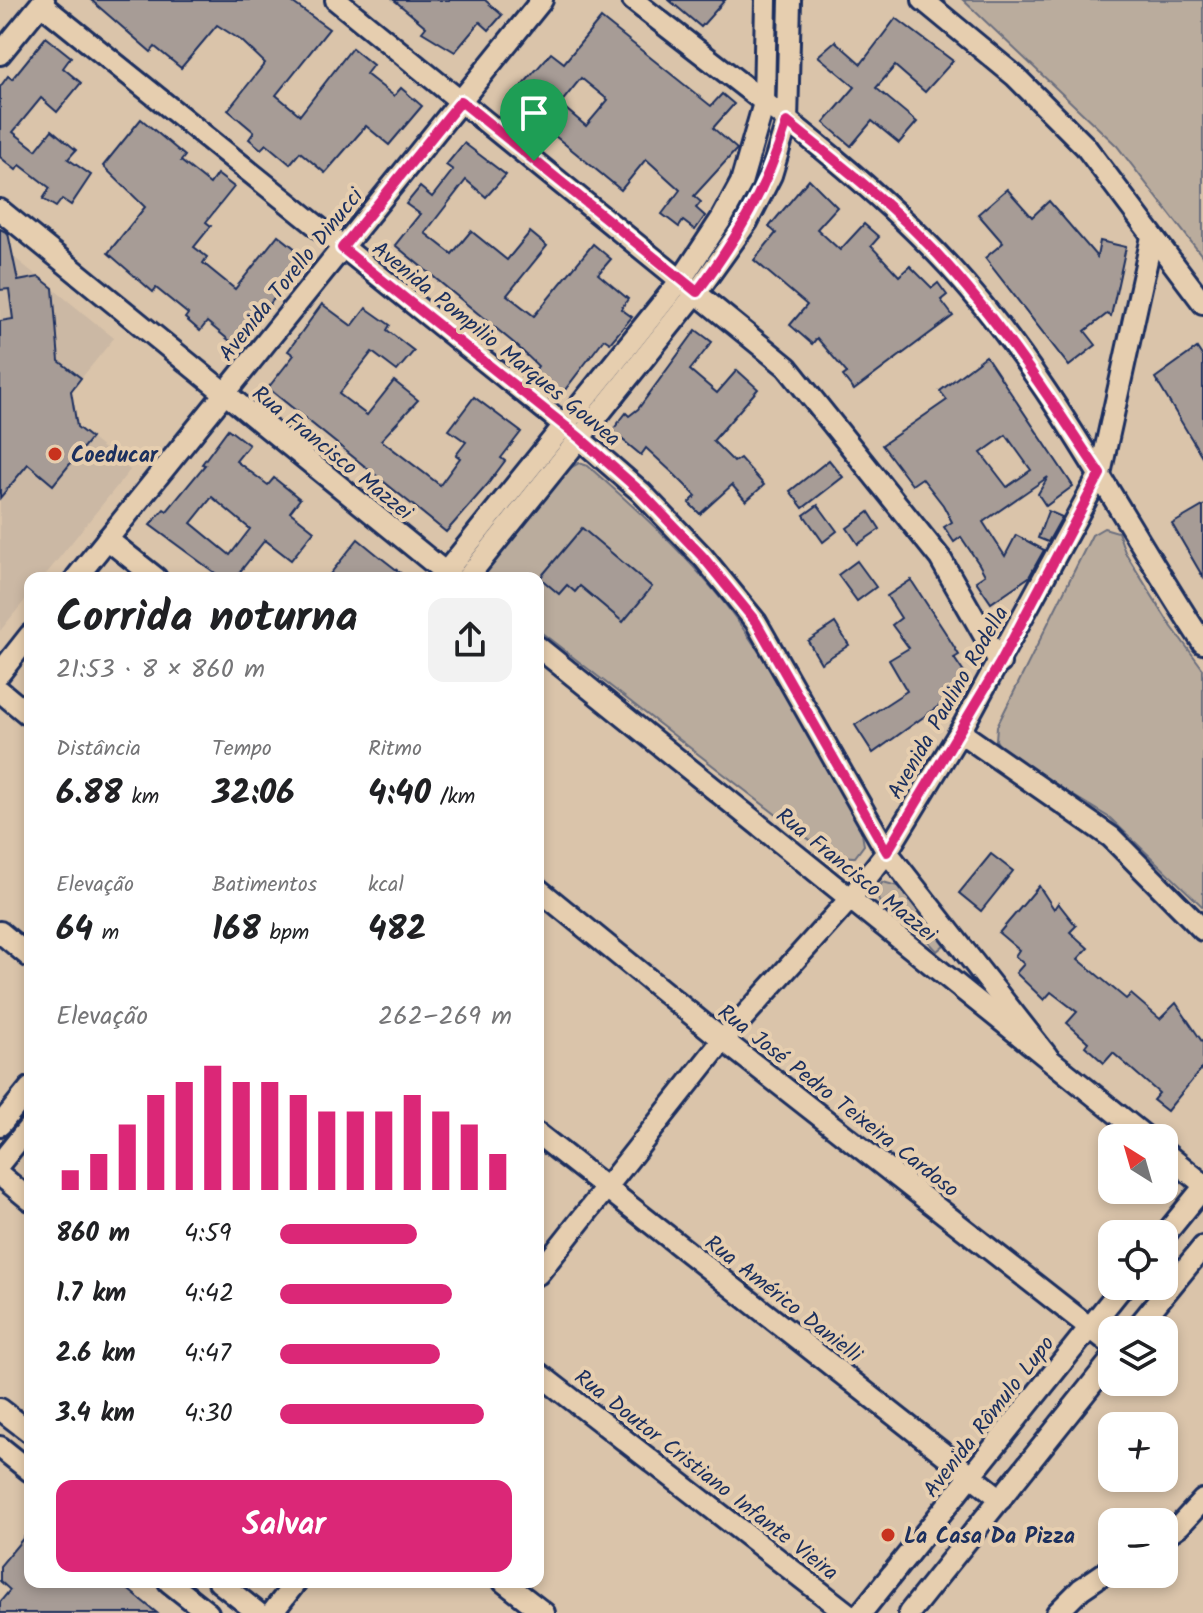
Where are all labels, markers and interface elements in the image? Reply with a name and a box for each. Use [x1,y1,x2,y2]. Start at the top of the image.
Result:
pin [500,79,568,161]
icon: arrive [512,91,556,135]
street label: Avenida Torello Dinucci [211,181,374,370]
street label: Avenida Pompilio Marques Gouvea [363,233,628,457]
street label: Rua Francisco Mazzei [243,378,420,530]
place label: Coeducar [71,439,159,474]
marker: Coeducar [46,445,64,463]
text: Corrida noturna [56,584,358,654]
button: share [428,598,512,682]
street label: Avenida Paulino Rodella [879,600,1019,807]
text: 21:53 · 8 × 860 m [56,649,265,691]
text: Distância [56,732,141,767]
text: Tempo [212,732,272,767]
text: Ritmo [368,732,422,767]
text: 6.88 [56,767,123,821]
text: 32:06 [212,767,295,821]
text: 4:40 [368,767,431,821]
text: km [123,780,159,815]
text: /km [431,780,475,815]
street label: Rua Francisco Mazzei [767,800,944,952]
text: Elevação [56,868,134,903]
text: Batimentos [212,868,317,903]
text: kcal [368,868,404,903]
text: 64 [56,903,93,957]
text: 168 [212,903,261,957]
text: 482 [368,903,426,957]
text: m [93,916,119,951]
text: bpm [261,916,309,951]
text: Elevação [56,996,148,1038]
text: 262–269 m [378,996,512,1038]
street label: Rua José Pedro Teixeira Cardoso [709,996,966,1208]
north arrow [1098,1124,1178,1204]
map controls [1098,1124,1178,1588]
text: 860 m [56,1213,130,1255]
text: 4:59 [184,1213,231,1255]
button: locate [1098,1220,1178,1300]
street label: Rua Américo Danielli [696,1227,869,1373]
text: 1.7 km [56,1273,126,1315]
text: 4:42 [184,1273,234,1315]
button: layers [1098,1316,1178,1396]
street label: Avenida Rômulo Lupo [915,1329,1065,1506]
text: 2.6 km [56,1333,136,1375]
text: 4:47 [184,1333,231,1375]
street label: Rua Doutor Cristiano Infante Vieira [566,1361,845,1591]
text: 3.4 km [56,1393,135,1435]
text: 4:30 [184,1393,233,1435]
button: + [1098,1412,1178,1492]
button: Salvar [56,1480,512,1572]
button: − [1098,1508,1178,1588]
place label: La Casa Da Pizza [904,1520,1075,1555]
marker: La Casa Da Pizza [879,1526,897,1544]

